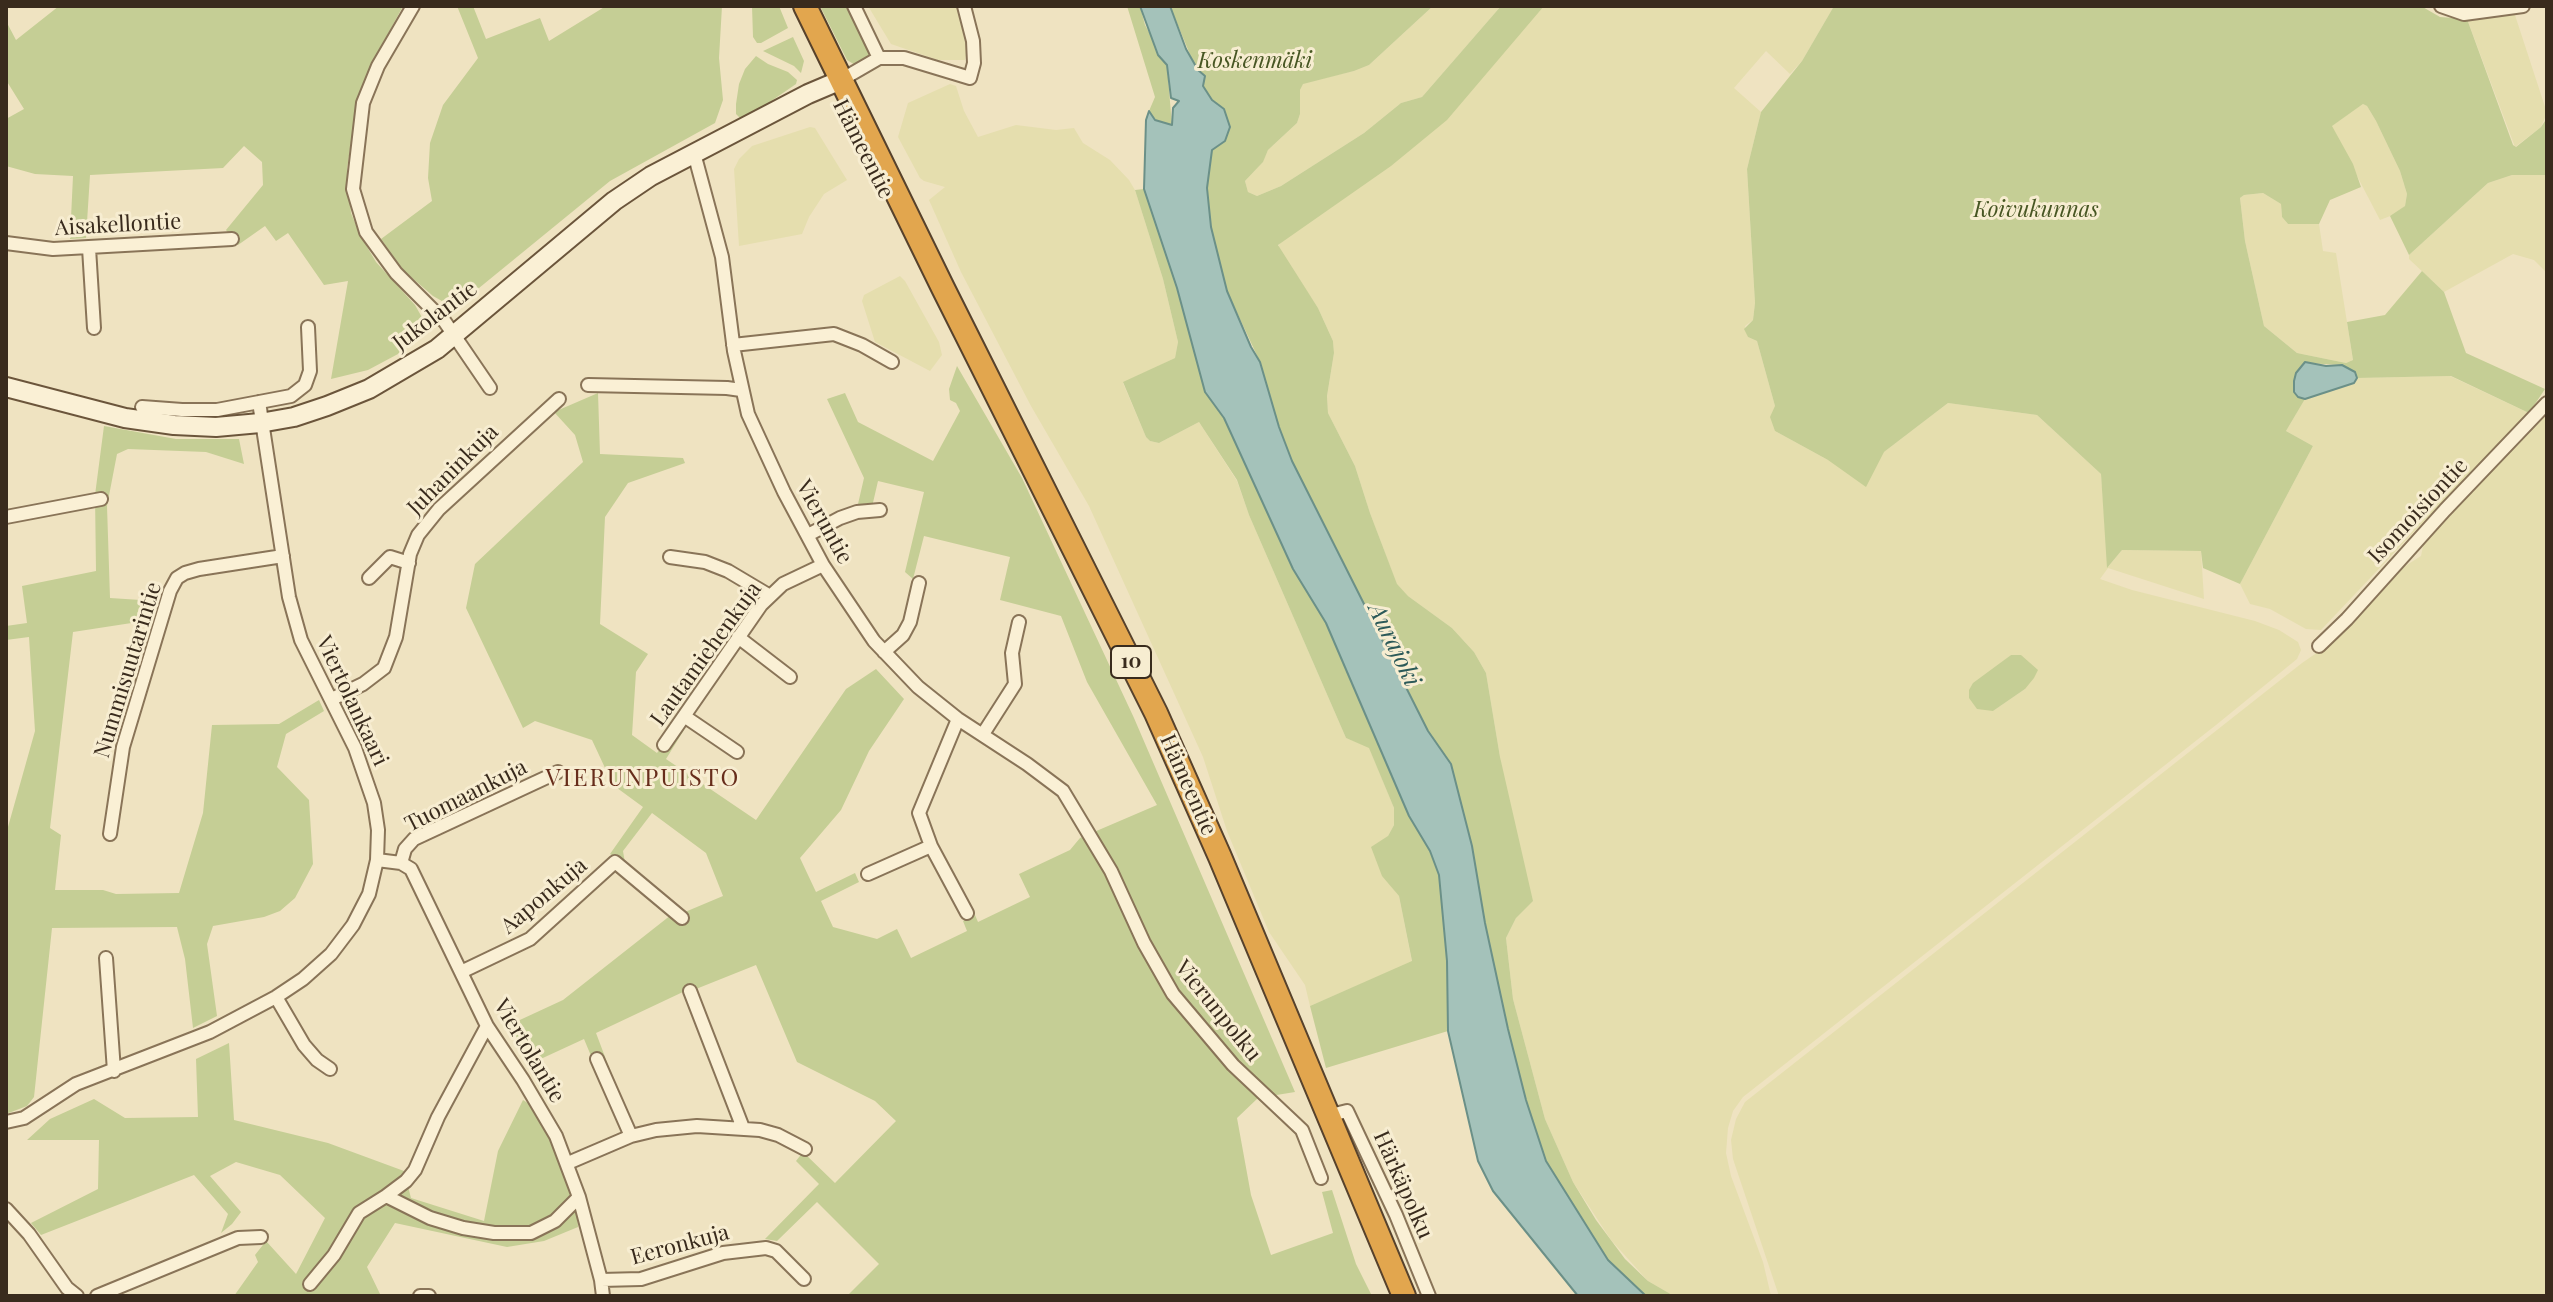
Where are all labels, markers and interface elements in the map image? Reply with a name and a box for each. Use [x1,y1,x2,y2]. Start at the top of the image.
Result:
park label: Koskenmäki [1198,48,1312,74]
street label: Hämeentie [827,95,899,203]
park label: Koivukunnas [1973,197,2099,223]
street label: Aisakellontie [54,209,182,241]
street label: Jukolantie [388,276,482,356]
street label: Juhaninkuja [402,419,504,521]
street label: Isomoisiontie [2363,453,2473,569]
street label: Vieruntie [790,475,858,569]
street label: Lautamiehenkuja [645,577,767,731]
street label: Nummisuutarintie [89,579,167,761]
water label: Aurajoki [1362,599,1426,691]
street label: Viertolankaari [310,632,394,770]
road number: 10 [1111,646,1151,678]
street label: Hämeentie [1154,730,1222,840]
street label: Tuomaankuja [401,754,531,838]
district label: VIERUNPUISTO [546,765,740,793]
street label: Aaponkuja [495,852,593,940]
street label: Vierunpolku [1169,955,1267,1067]
street label: Viertolantie [488,994,570,1108]
street label: Härkäpolku [1367,1127,1439,1243]
street label: Eeronkuja [628,1219,732,1271]

